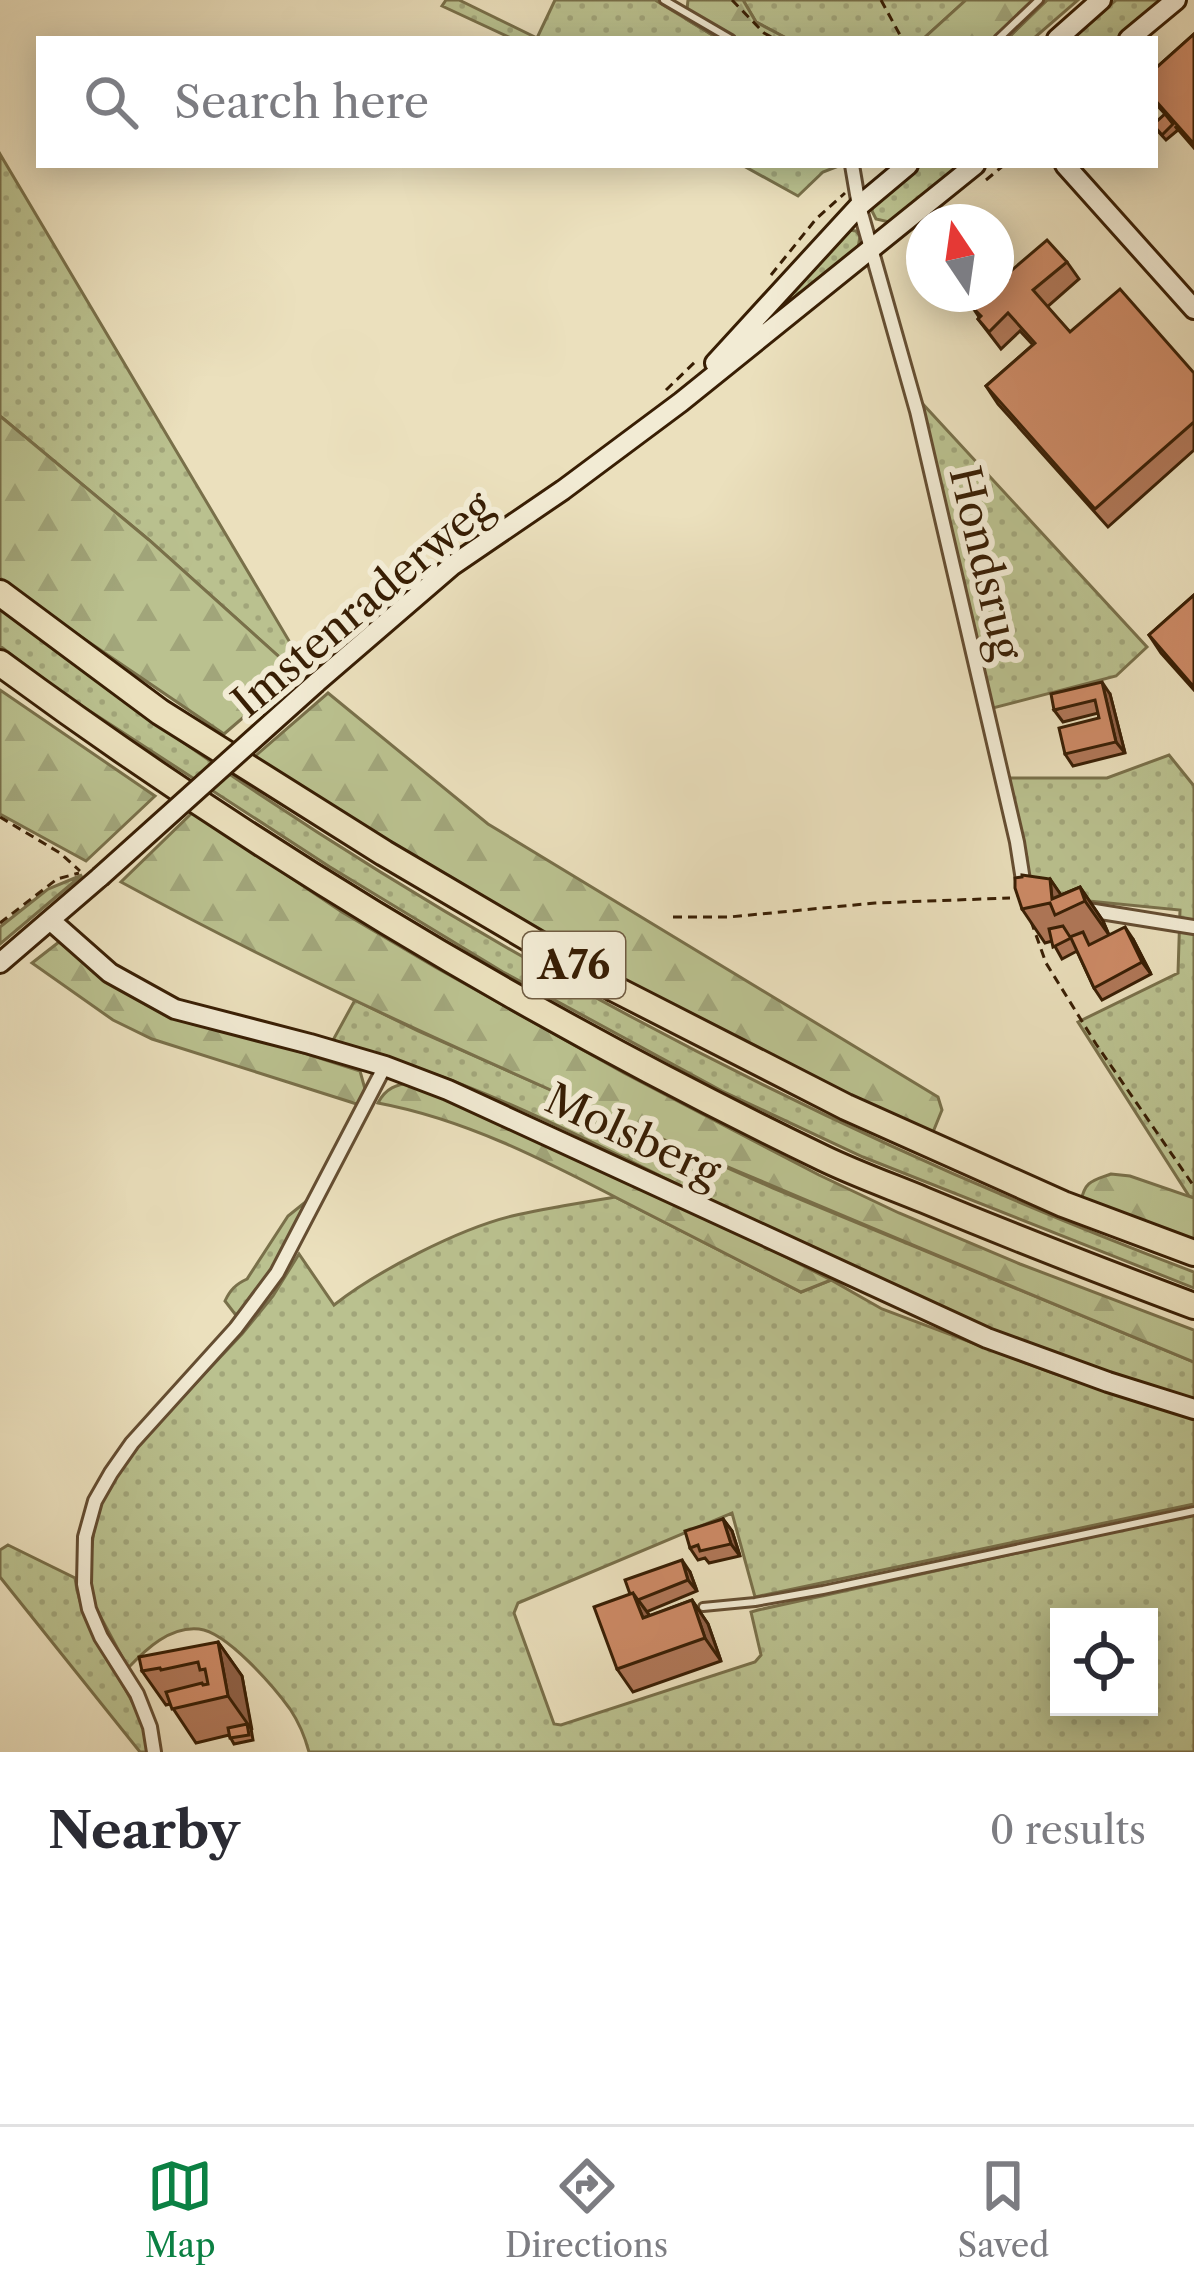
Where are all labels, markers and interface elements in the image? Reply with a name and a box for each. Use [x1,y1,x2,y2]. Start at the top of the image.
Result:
search box [36,36,1158,168]
icon: search [78,69,144,135]
text: Search here [174,74,429,130]
north arrow [906,204,1014,312]
street label: Hondsrug [939,461,1034,665]
street label: Imstenraderweg [221,480,503,728]
road number: A76 [523,932,625,998]
street label: Molsberg [538,1072,729,1198]
map controls [1050,1608,1158,1716]
button: locate [1050,1608,1158,1716]
text: Nearby [48,1799,240,1861]
text: 0 results [990,1806,1146,1854]
tab: Map [145,2153,216,2266]
tab: Directions [505,2153,668,2266]
tab: Saved [958,2153,1049,2266]

